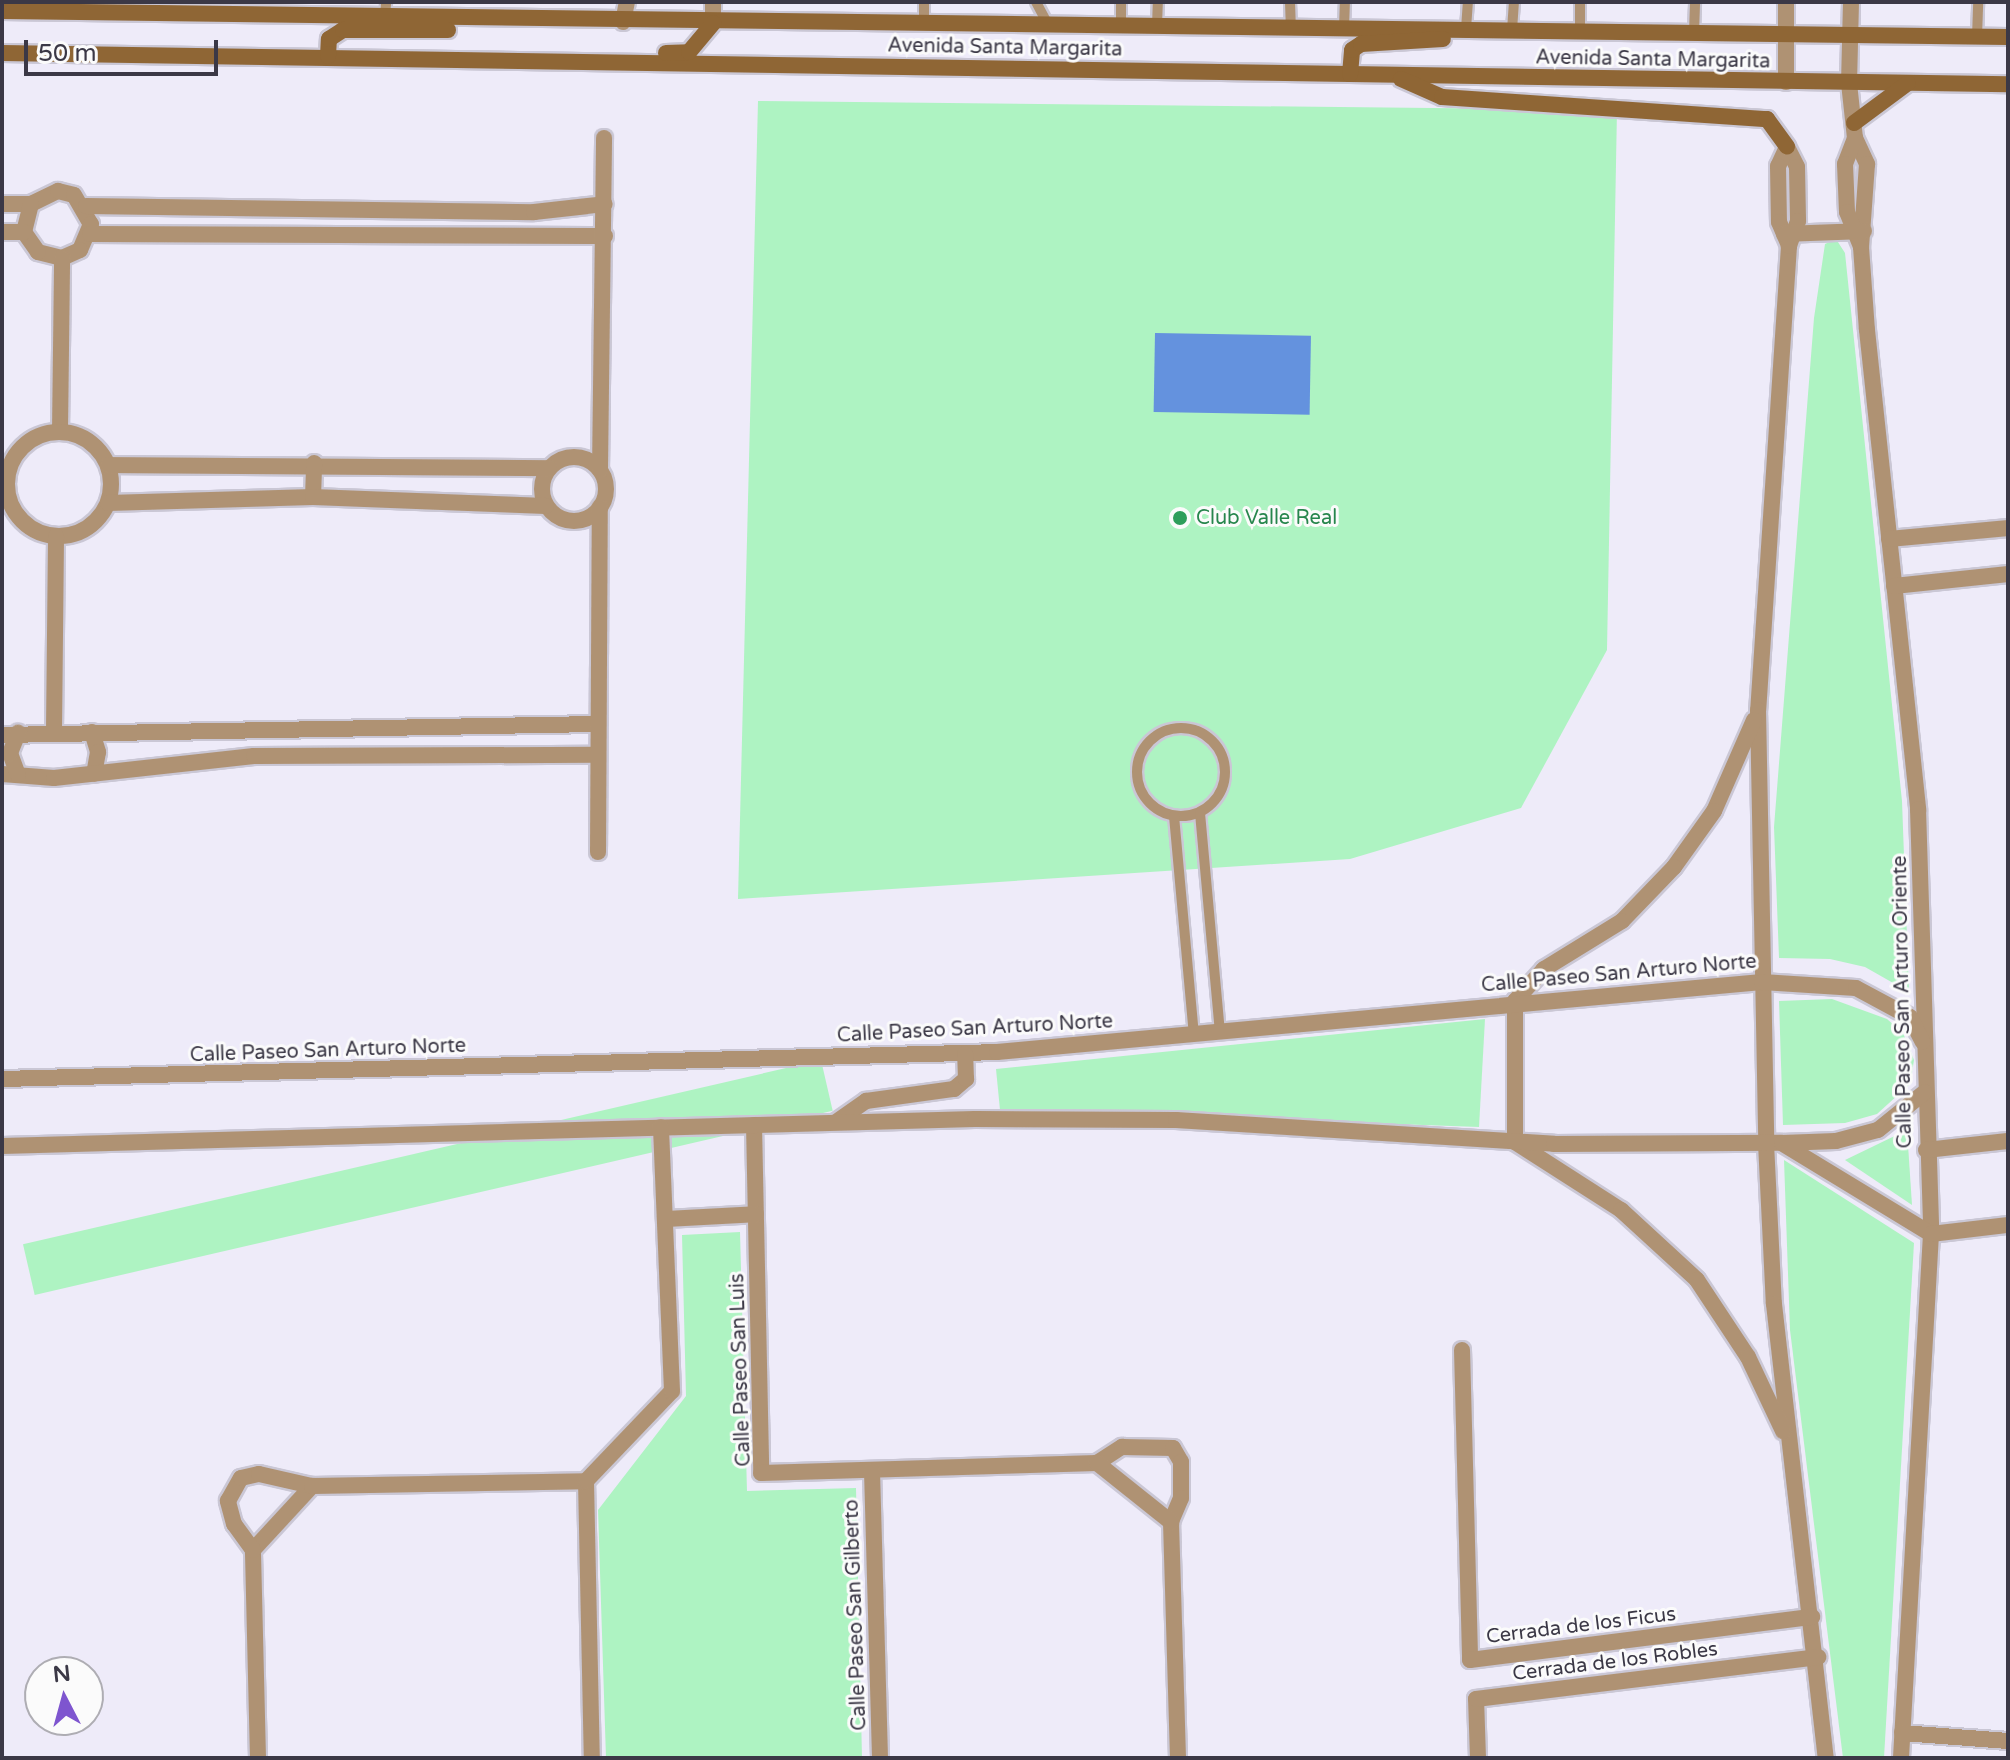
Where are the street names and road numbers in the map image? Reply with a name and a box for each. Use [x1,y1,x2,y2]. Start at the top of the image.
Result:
street label: Avenida Santa Margarita [887,34,1123,62]
street label: Avenida Santa Margarita [1535,46,1771,74]
street label: Calle Paseo San Arturo Oriente [1888,855,1918,1149]
street label: Calle Paseo San Arturo Norte [1480,950,1758,998]
street label: Calle Paseo San Arturo Norte [836,1010,1114,1048]
street label: Calle Paseo San Arturo Norte [189,1034,467,1068]
street label: Calle Paseo San Luis [726,1273,756,1467]
street label: Calle Paseo San Gilberto [840,1499,872,1731]
street label: Cerrada de los Ficus [1485,1602,1677,1650]
street label: Cerrada de los Robles [1511,1638,1719,1686]

